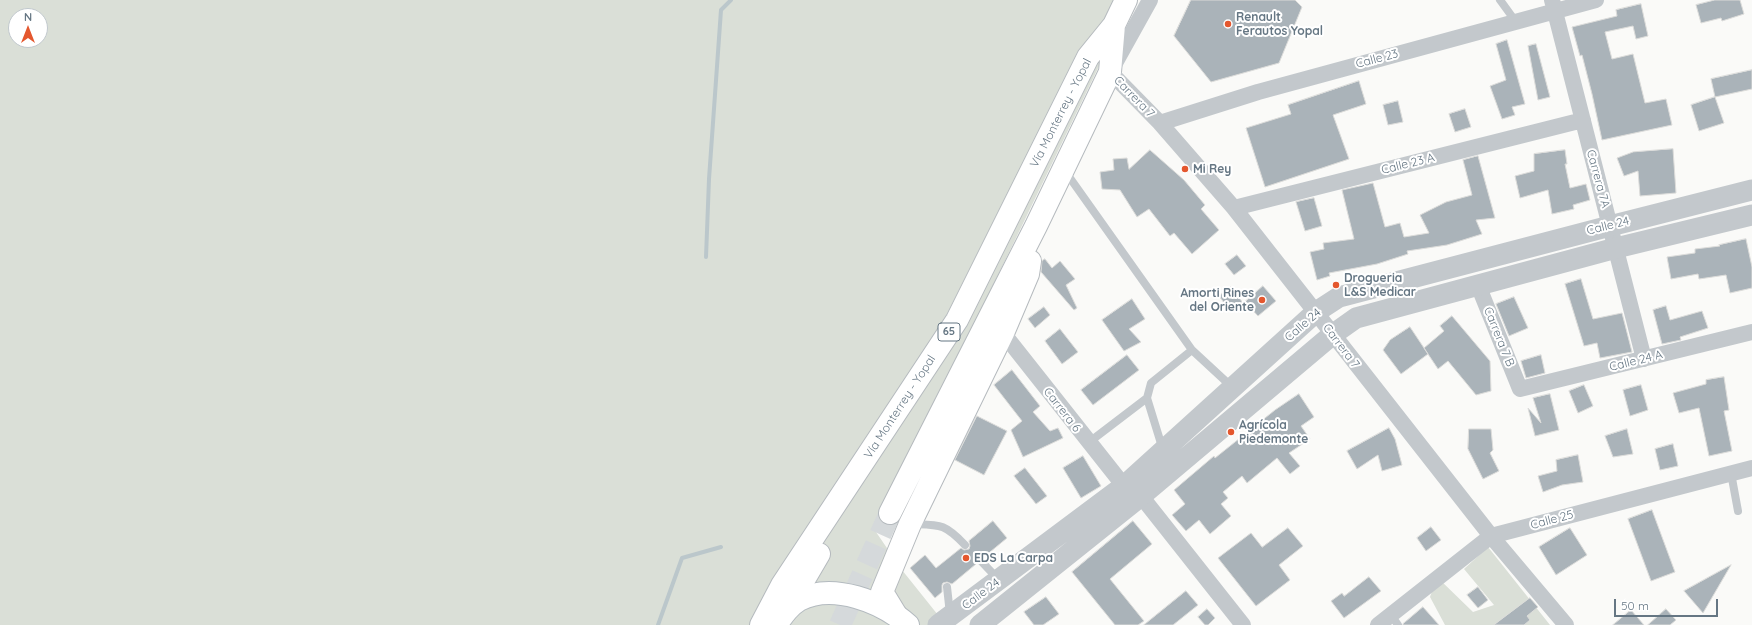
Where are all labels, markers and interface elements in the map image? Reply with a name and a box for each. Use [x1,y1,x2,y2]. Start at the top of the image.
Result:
north arrow [8,8,48,48]
text: N [24,10,32,24]
place label: Renault Ferautos Yopal [1236,10,1323,38]
marker: Renault Ferautos Yopal [1223,19,1233,29]
street label: Calle 23 [1354,46,1400,72]
street label: Vía Monterrey - Yopal [1027,56,1095,170]
street label: Carrera 7 [1111,73,1157,121]
street label: Carrera 7A [1583,148,1613,210]
street label: Calle 23 A [1380,150,1436,178]
place label: Mi Rey [1193,162,1231,176]
marker: Mi Rey [1180,164,1190,174]
street label: Calle 24 [1585,214,1631,238]
place label: Drogueria L&S Medicar [1344,271,1416,299]
marker: Drogueria L&S Medicar [1331,280,1341,290]
place label: Amorti Rines del Oriente [1180,286,1254,314]
marker: Amorti Rines del Oriente [1257,295,1267,305]
street label: Calle 24 [1282,305,1324,345]
street label: Carrera 7 B [1480,305,1518,369]
street label: Carrera 7 [1320,321,1362,371]
road number: 65 [938,323,960,341]
street label: Calle 24 A [1608,347,1664,375]
street label: Vía Monterrey - Yopal [861,353,939,461]
street label: Carrera 6 [1040,385,1084,435]
place label: Agrícola Piedemonte [1239,418,1308,446]
marker: Agrícola Piedemonte [1226,427,1236,437]
street label: Calle 25 [1529,507,1575,533]
place label: EDS La Carpa [974,551,1053,565]
marker: EDS La Carpa [961,553,971,563]
street label: Calle 24 [959,575,1003,613]
scale bar [1616,591,1720,617]
text: 50 m [1621,598,1649,613]

